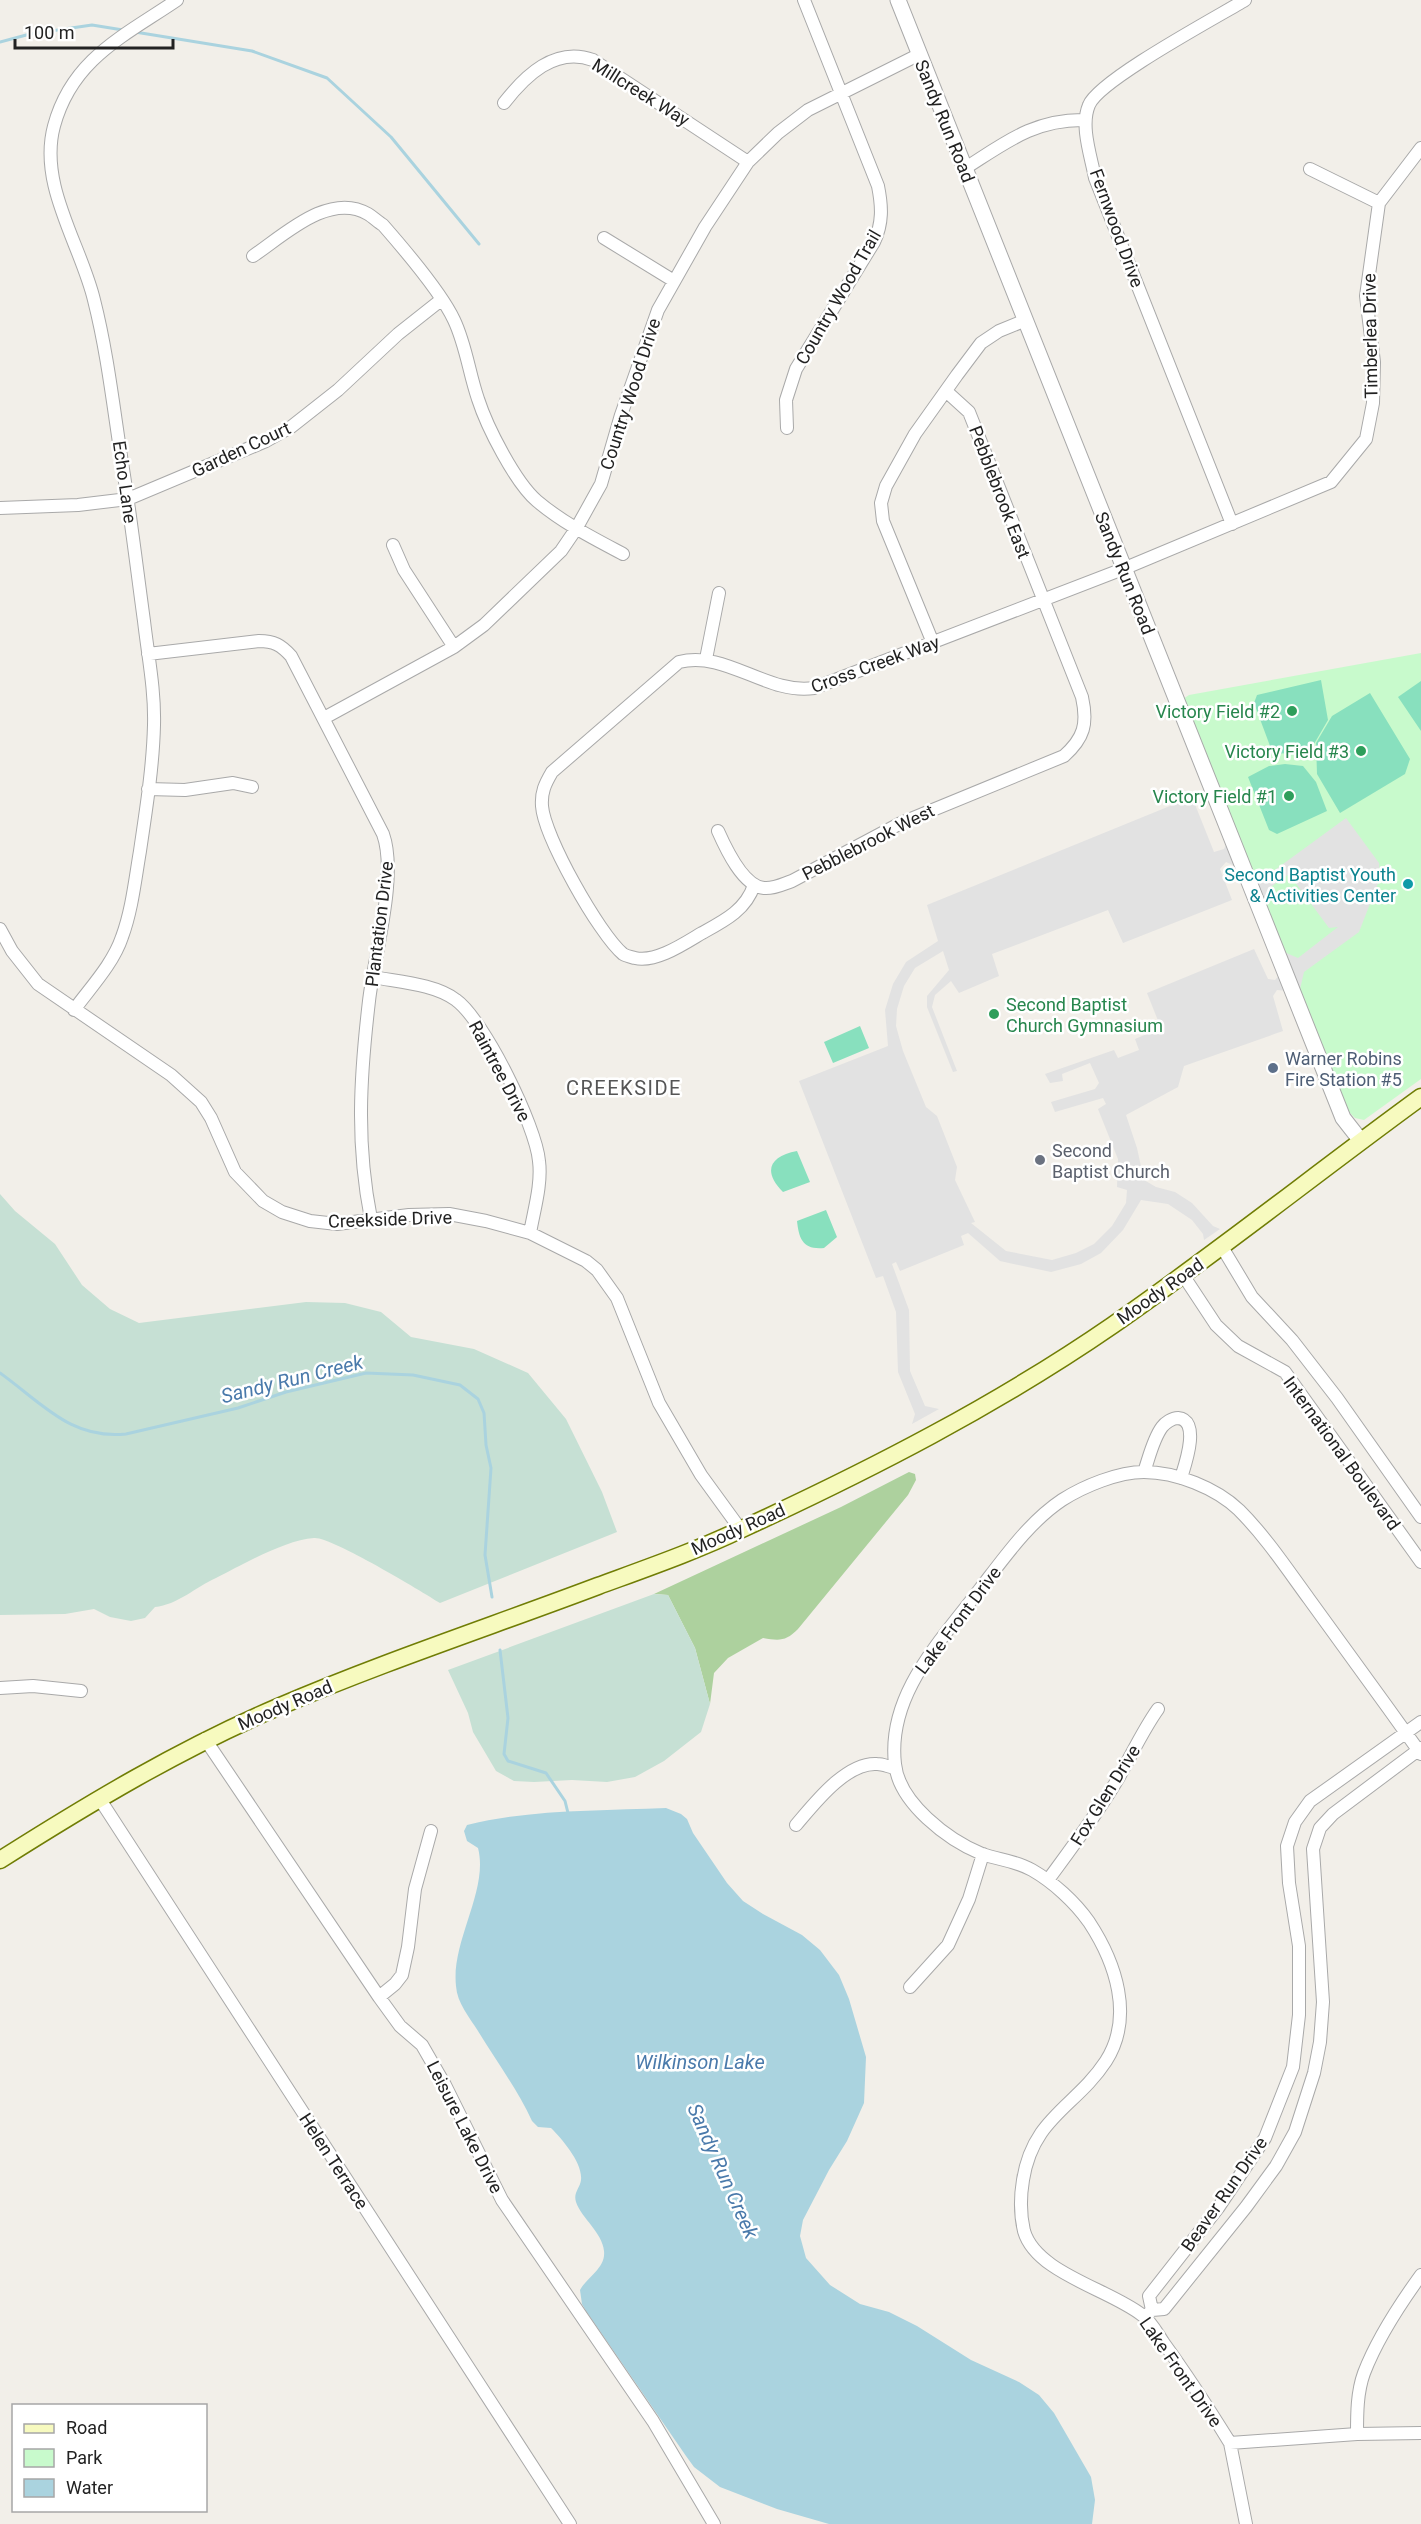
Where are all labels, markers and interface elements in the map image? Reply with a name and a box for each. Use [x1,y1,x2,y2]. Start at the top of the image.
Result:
scale bar [15,12,172,50]
text: 100 m [24,22,75,43]
street label: Millcreek Way [588,54,694,131]
street label: Sandy Run Road [911,57,979,185]
street label: Fernwood Drive [1086,166,1148,290]
street label: Country Wood Trail [791,226,885,368]
street label: Timberlea Drive [1358,273,1382,399]
street label: Country Wood Drive [596,315,664,473]
street label: Garden Court [188,417,294,481]
street label: Pebblebrook East [965,423,1035,561]
street label: Echo Lane [109,439,141,525]
street label: Sandy Run Road [1091,509,1159,637]
street label: Cross Creek Way [808,631,943,697]
place label: Victory Field #2 [1155,701,1280,722]
marker: Victory Field #2 [1285,704,1299,718]
place label: Victory Field #3 [1224,741,1349,762]
marker: Victory Field #3 [1354,744,1368,758]
place label: Victory Field #1 [1152,786,1277,807]
marker: Victory Field #1 [1282,789,1296,803]
street label: Pebblebrook West [798,800,938,884]
street label: Plantation Drive [361,860,397,988]
place label: Second Baptist Youth & Activities Center [1224,864,1396,906]
marker: Second Baptist Youth & Activities Center [1401,877,1415,891]
place label: Second Baptist Church Gymnasium [1006,994,1163,1036]
marker: Second Baptist Church Gymnasium [987,1007,1001,1021]
street label: Raintree Drive [465,1017,535,1125]
place label: Warner Robins Fire Station #5 [1285,1048,1402,1090]
marker: Warner Robins Fire Station #5 [1266,1061,1280,1075]
district label: CREEKSIDE [566,1076,682,1100]
place label: Second Baptist Church [1052,1140,1170,1182]
marker: Second Baptist Church [1033,1153,1047,1167]
street label: Creekside Drive [328,1206,452,1232]
street label: Moody Road [1113,1254,1207,1328]
water label: Sandy Run Creek [219,1349,367,1408]
street label: International Boulevard [1279,1372,1405,1534]
street label: Moody Road [688,1499,788,1559]
street label: Lake Front Drive [911,1562,1005,1678]
street label: Moody Road [235,1676,335,1734]
street label: Fox Glen Drive [1066,1741,1144,1849]
water label: Wilkinson Lake [635,2050,765,2074]
street label: Leisure Lake Drive [423,2057,507,2197]
water label: Sandy Run Creek [682,2100,764,2243]
street label: Helen Terrace [295,2109,373,2213]
street label: Beaver Run Drive [1177,2133,1271,2255]
street label: Lake Front Drive [1135,2313,1227,2431]
legend [12,2404,207,2512]
text: Road [66,2417,107,2438]
text: Park [66,2447,103,2468]
text: Water [66,2477,113,2498]

